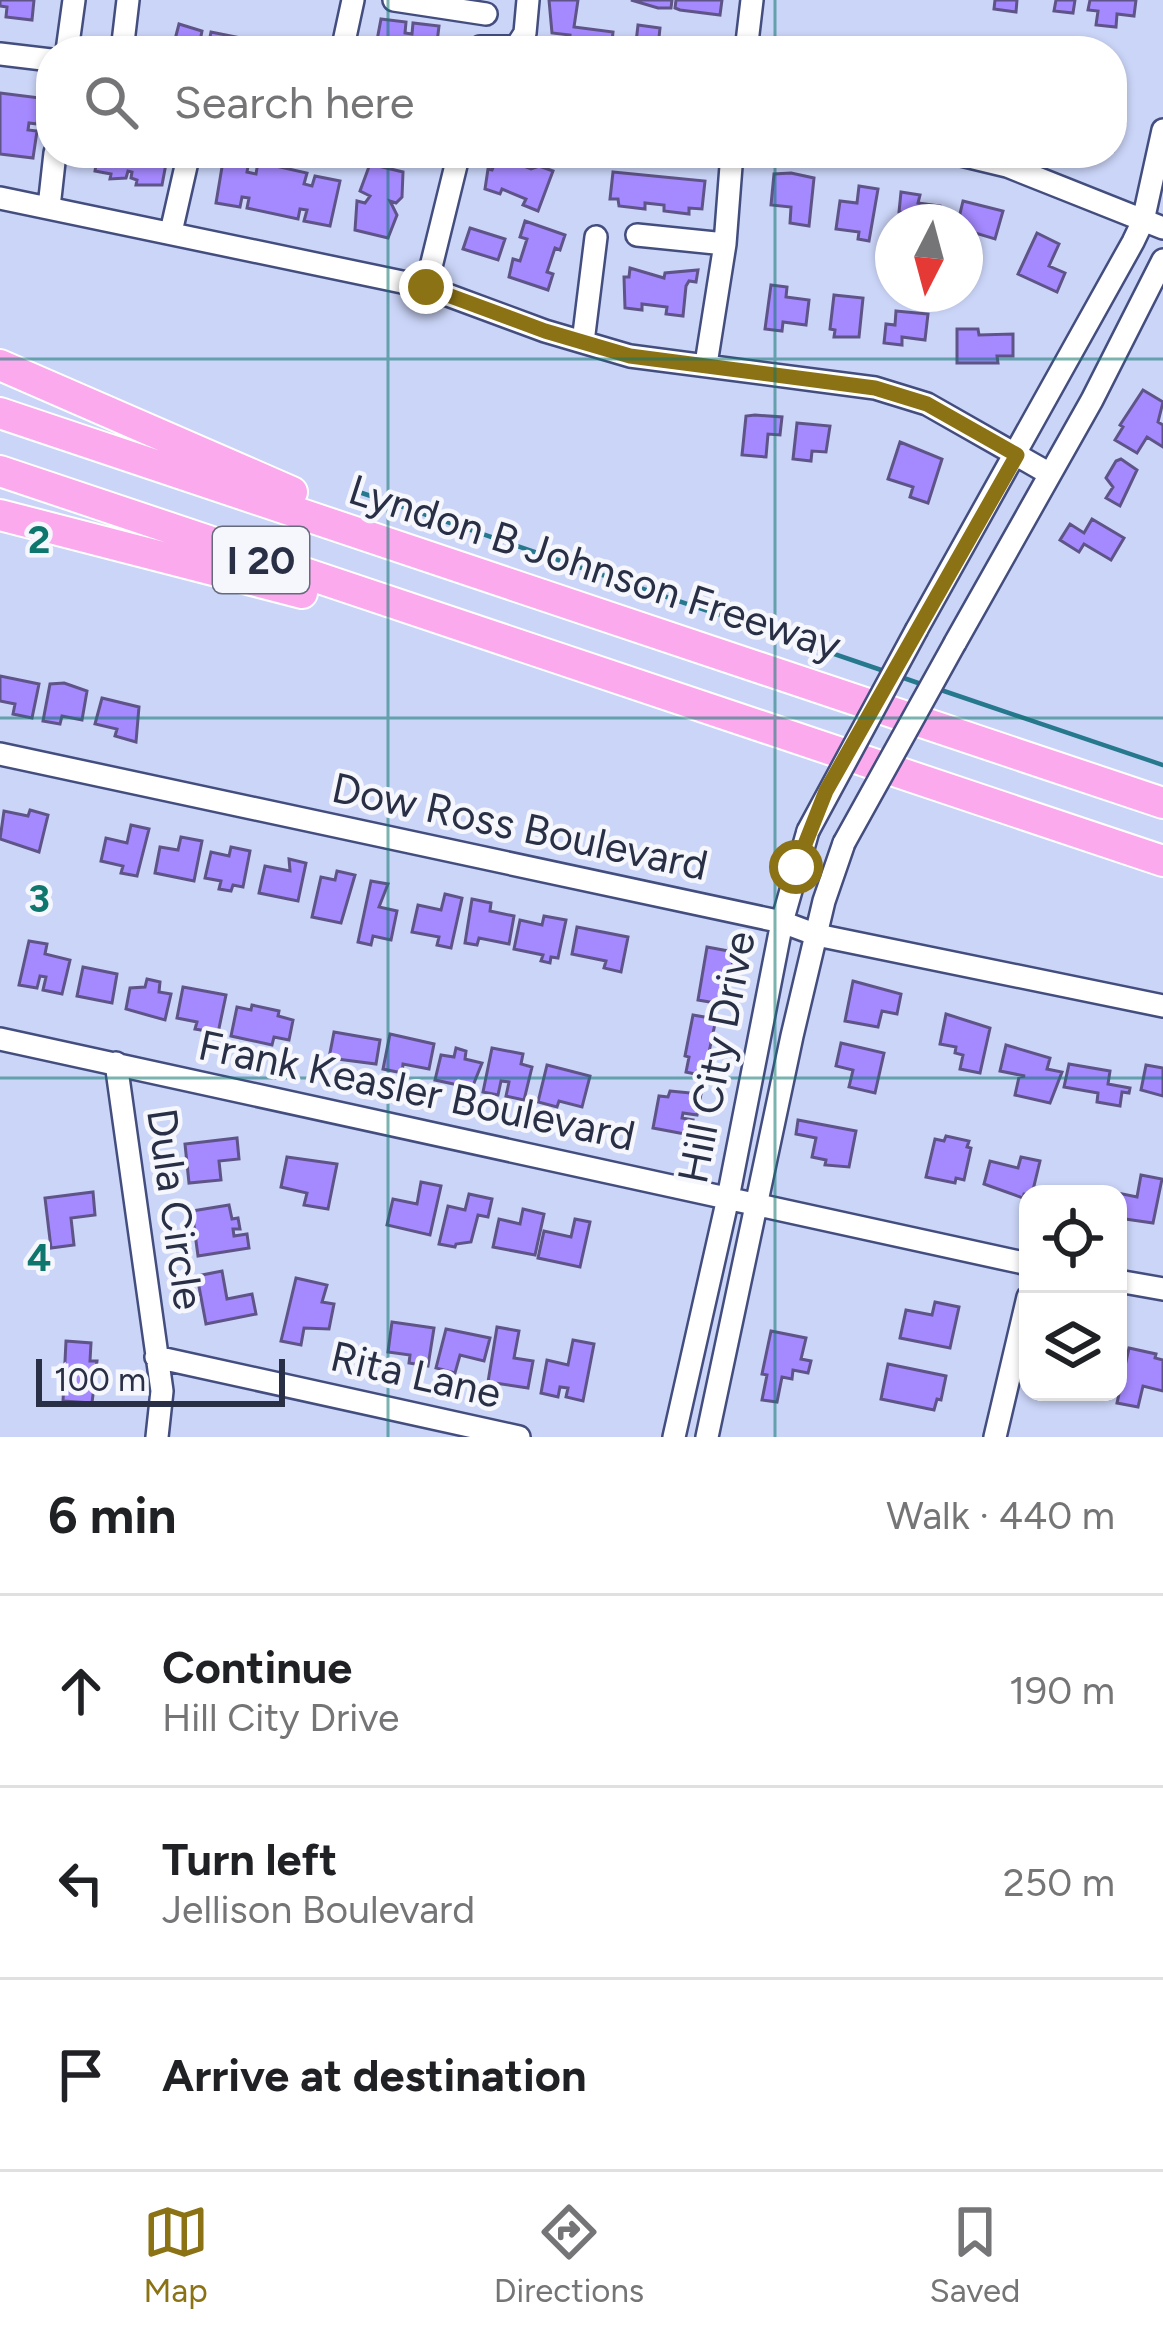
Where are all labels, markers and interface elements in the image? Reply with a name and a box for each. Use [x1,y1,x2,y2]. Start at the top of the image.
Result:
search box [36,36,1127,168]
icon: search [78,69,144,135]
text: Search here [174,75,414,129]
north arrow [875,204,983,312]
route end [399,260,453,314]
street label: Lyndon B Johnson Freeway [342,464,847,671]
text: 2 [28,516,50,563]
road number: I 20 [213,527,309,593]
street label: Dow Ross Boulevard [327,762,712,891]
route start [769,840,823,894]
text: 3 [28,875,50,922]
street label: Hill City Drive [667,927,766,1187]
street label: Frank Keasler Boulevard [194,1019,640,1162]
street label: Dula Circle [136,1105,215,1313]
map controls [1019,1185,1127,1401]
button: locate [1019,1185,1127,1293]
text: 4 [27,1234,51,1281]
button: layers [1019,1293,1127,1401]
street label: Rita Lane [326,1330,506,1419]
scale bar [36,1353,285,1406]
text: 100 m [54,1360,146,1399]
text: 6 min [48,1485,177,1546]
text: Walk · 440 m [886,1492,1115,1539]
text: Continue [162,1640,352,1694]
icon: ahead [48,1658,114,1724]
text: 190 m [1009,1667,1115,1714]
text: Hill City Drive [162,1694,399,1741]
text: Turn left [162,1832,337,1886]
icon: left [48,1850,114,1916]
text: 250 m [1003,1859,1115,1906]
text: Jellison Boulevard [162,1886,475,1933]
icon: arrive [48,2042,114,2108]
text: Arrive at destination [162,2048,586,2102]
tab: Map [143,2199,209,2310]
tab: Directions [494,2199,644,2310]
tab: Saved [929,2199,1020,2310]

